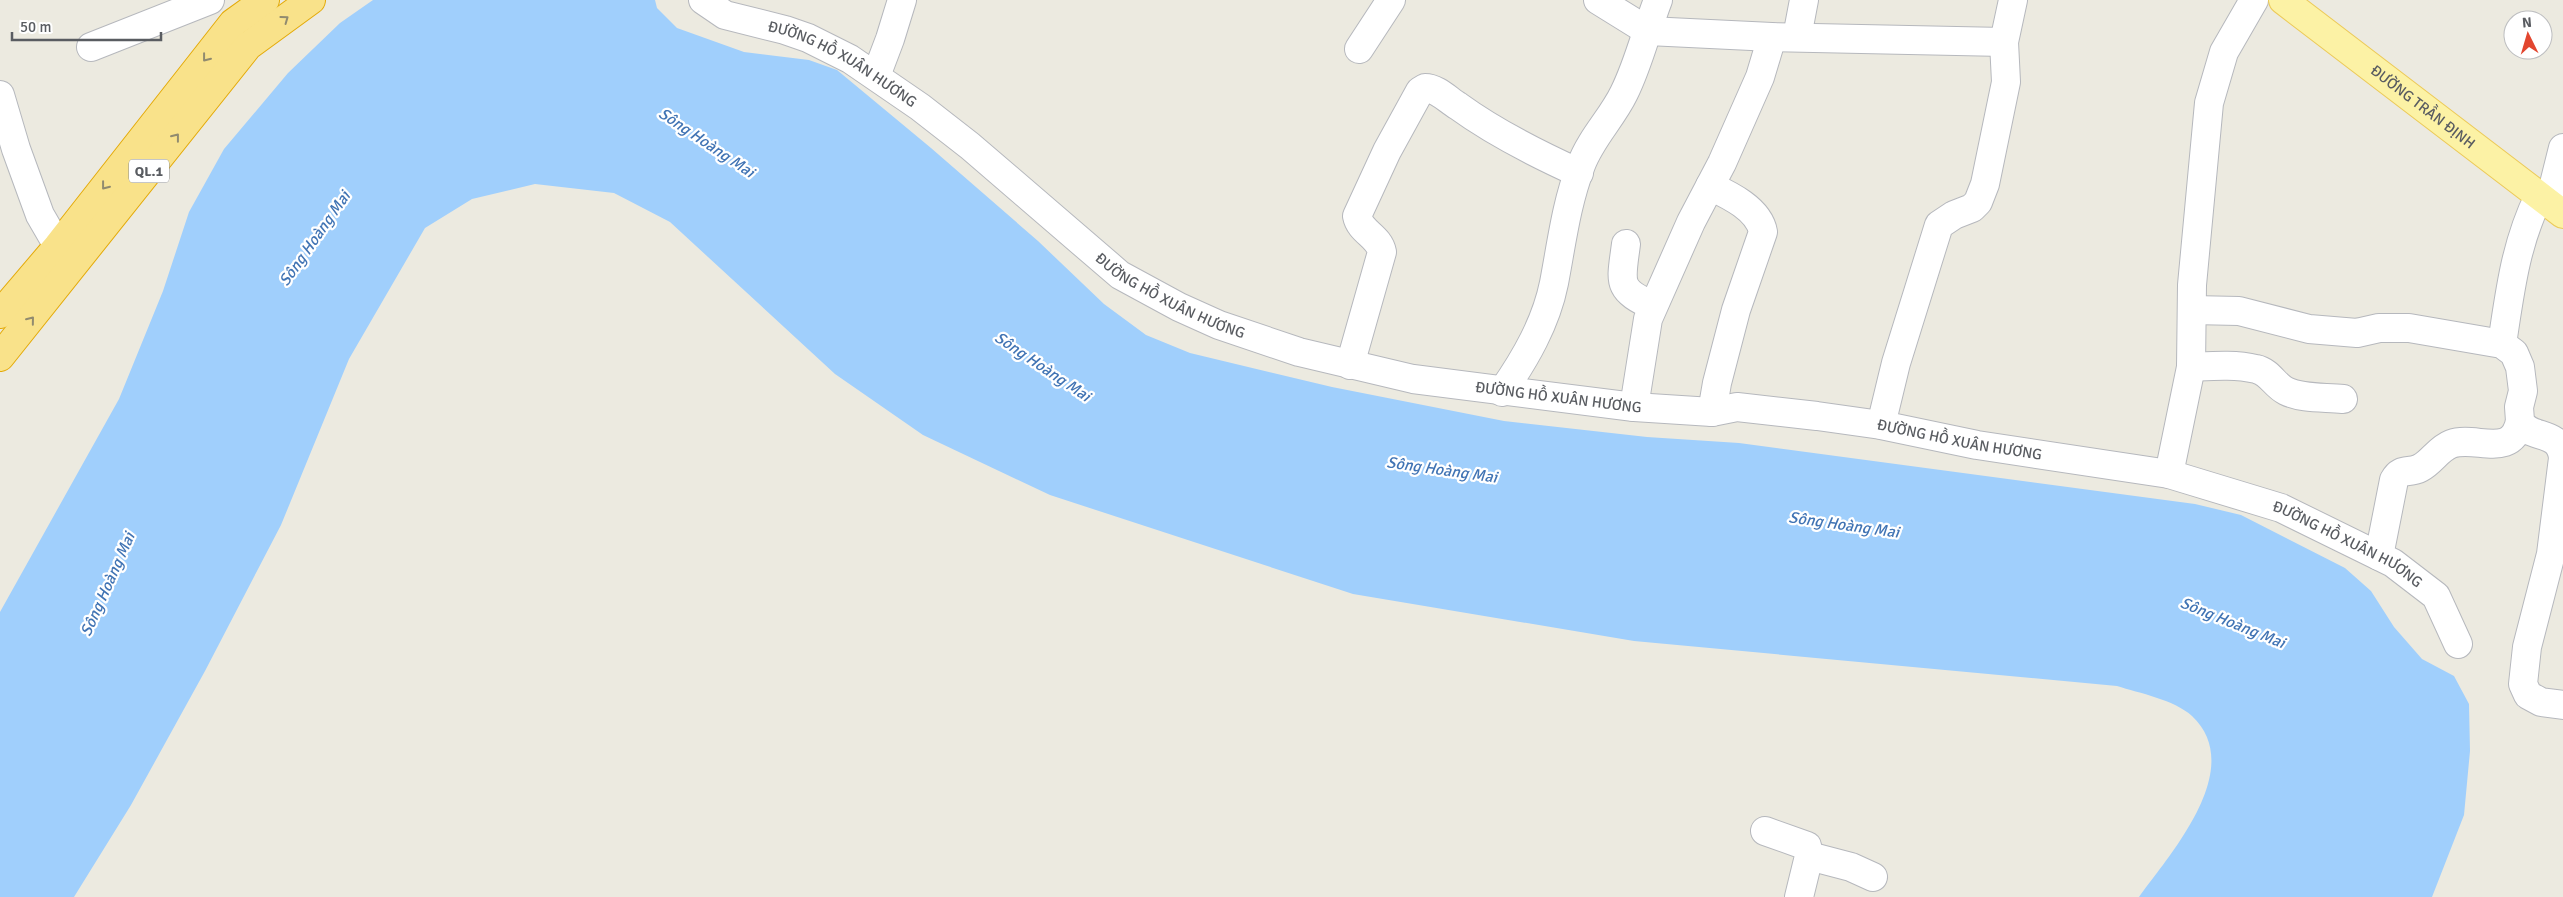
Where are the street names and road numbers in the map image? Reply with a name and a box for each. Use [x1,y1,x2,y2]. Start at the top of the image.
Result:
street label: ĐƯỜNG HỒ XUÂN HƯƠNG [766,17,920,111]
street label: ĐƯỜNG TRẦN ĐỊNH [2367,61,2479,153]
road number: QL.1 [129,160,169,182]
street label: ĐƯỜNG HỒ XUÂN HƯƠNG [1092,249,1247,342]
street label: ĐƯỜNG HỒ XUÂN HƯƠNG [1474,378,1642,416]
street label: ĐƯỜNG HỒ XUÂN HƯƠNG [1875,415,2043,464]
street label: ĐƯỜNG HỒ XUÂN HƯƠNG [2271,497,2426,591]

